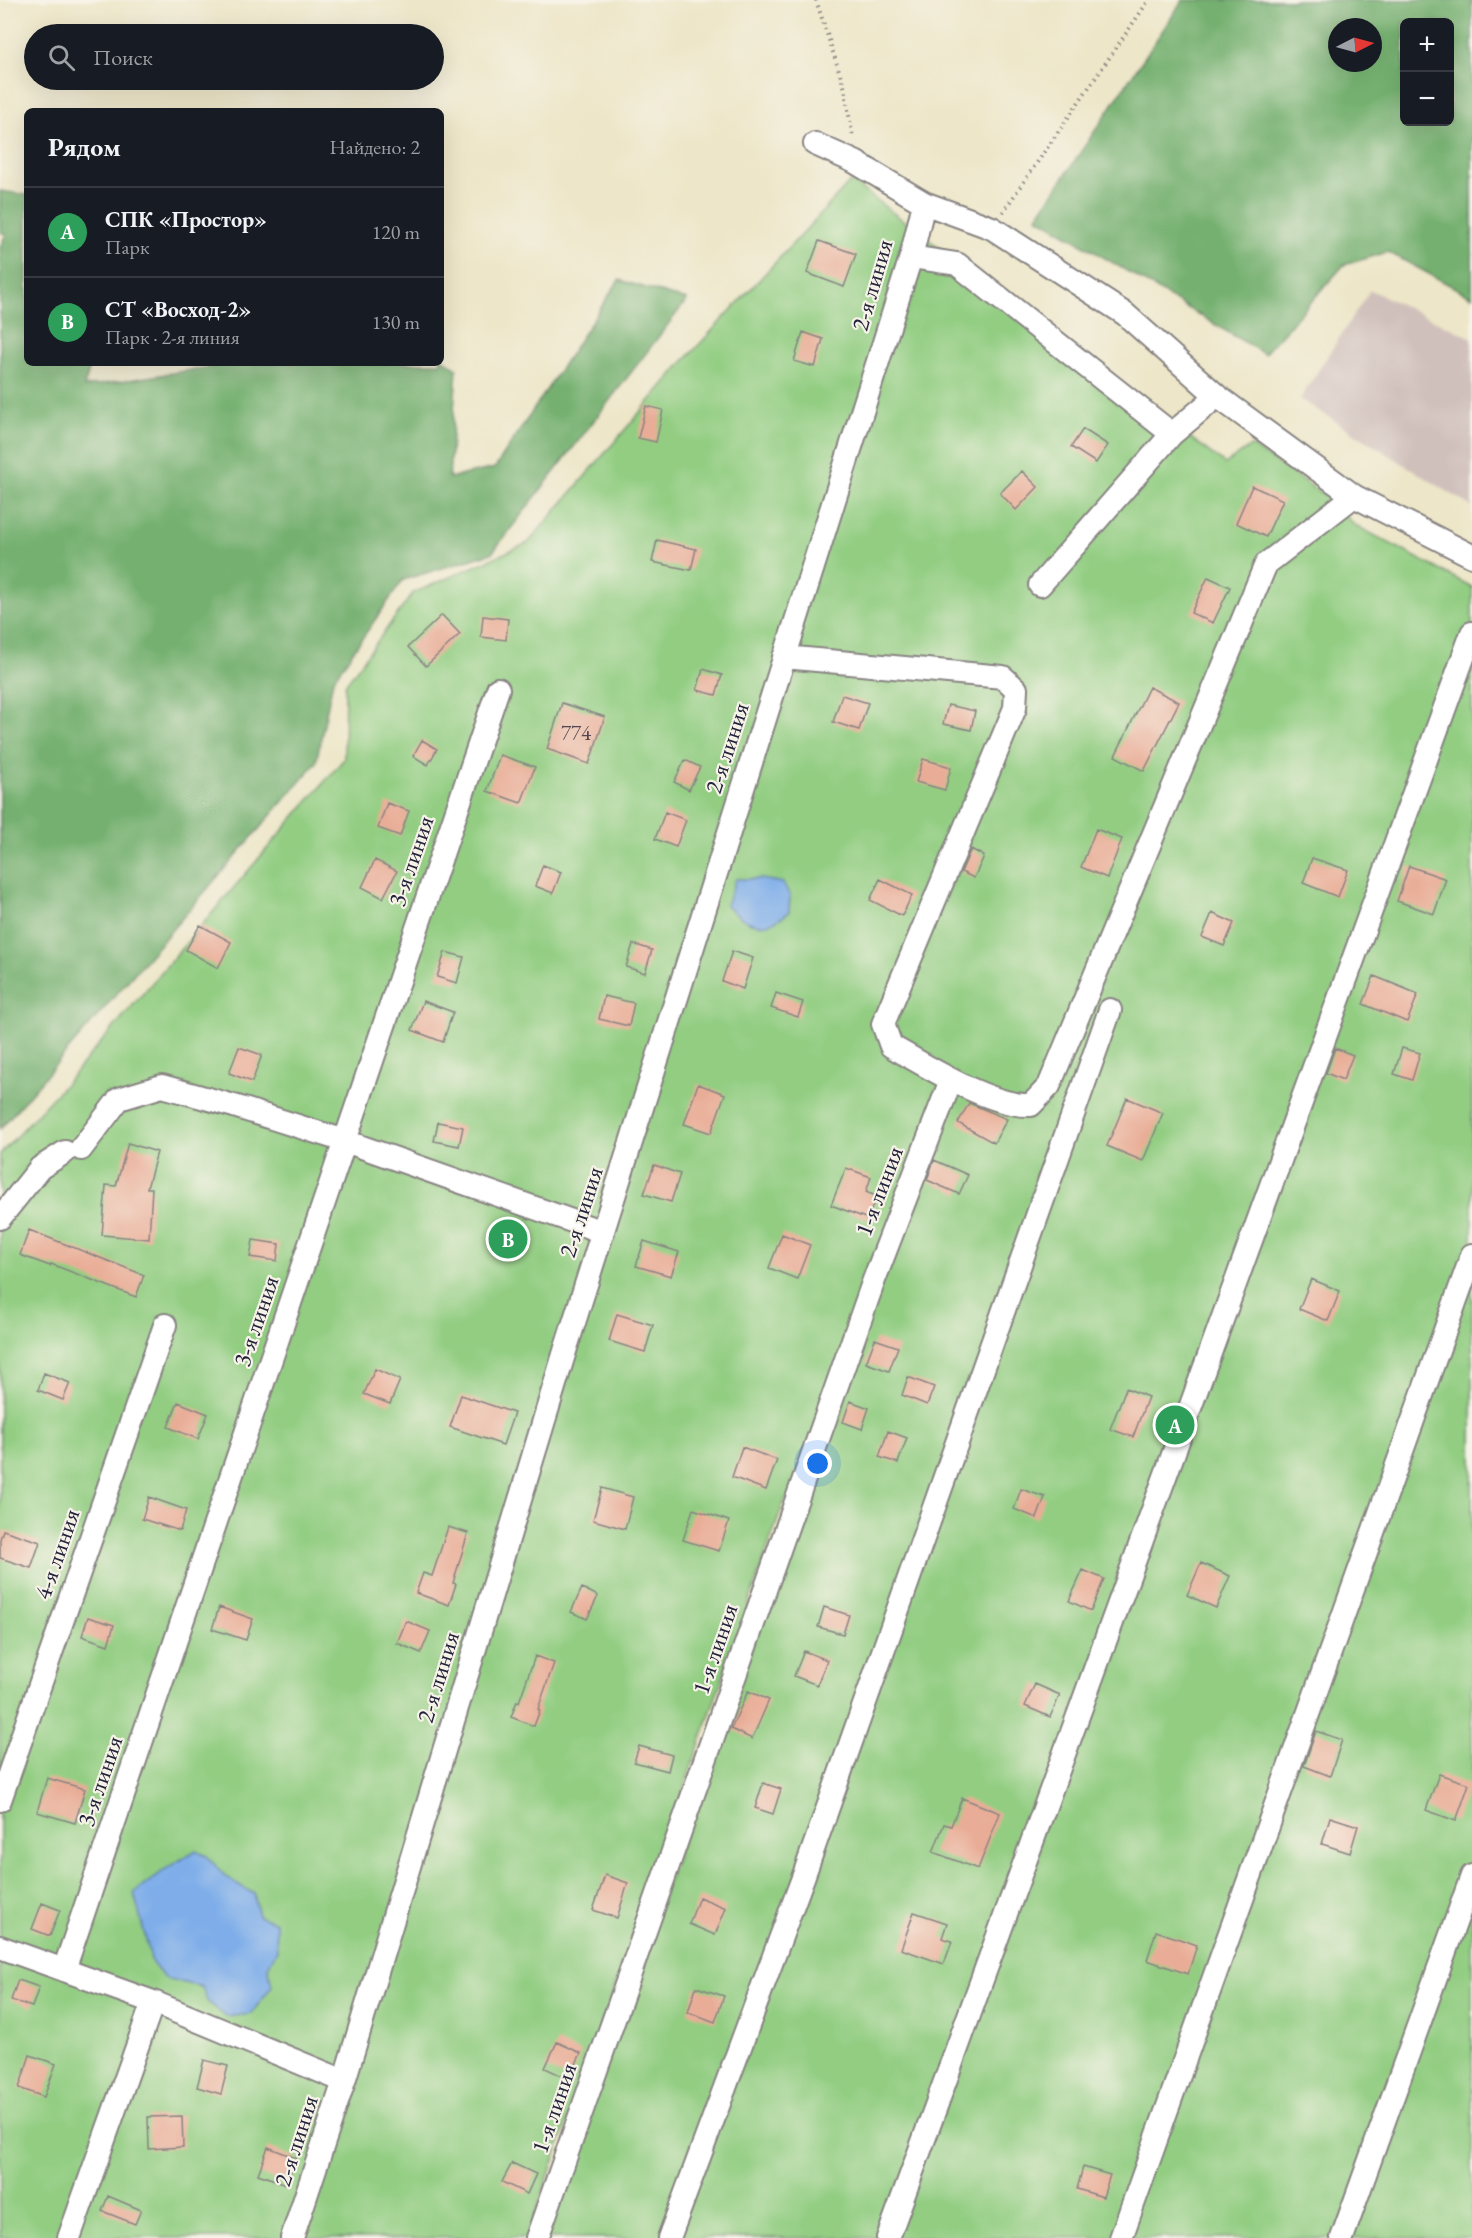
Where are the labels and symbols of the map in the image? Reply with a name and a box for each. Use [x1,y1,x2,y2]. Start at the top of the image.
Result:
north arrow [1328,18,1382,72]
street label: 2-я линия [844,235,899,334]
street label: 2-я линия [697,698,756,797]
house number: 774 [561,719,592,746]
street label: 3-я линия [381,811,441,910]
street label: 1-я линия [847,1141,910,1240]
street label: 2-я линия [551,1162,610,1261]
pin: B [488,1216,528,1262]
street label: 3-я линия [226,1271,286,1370]
pin: A [1156,1402,1194,1448]
your location [803,1449,832,1478]
street label: 4-я линия [27,1504,87,1603]
street label: 1-я линия [685,1599,745,1698]
street label: 2-я линия [409,1627,466,1726]
street label: 3-я линия [70,1731,130,1830]
street label: 1-я линия [524,2058,584,2157]
street label: 2-я линия [266,2091,325,2190]

